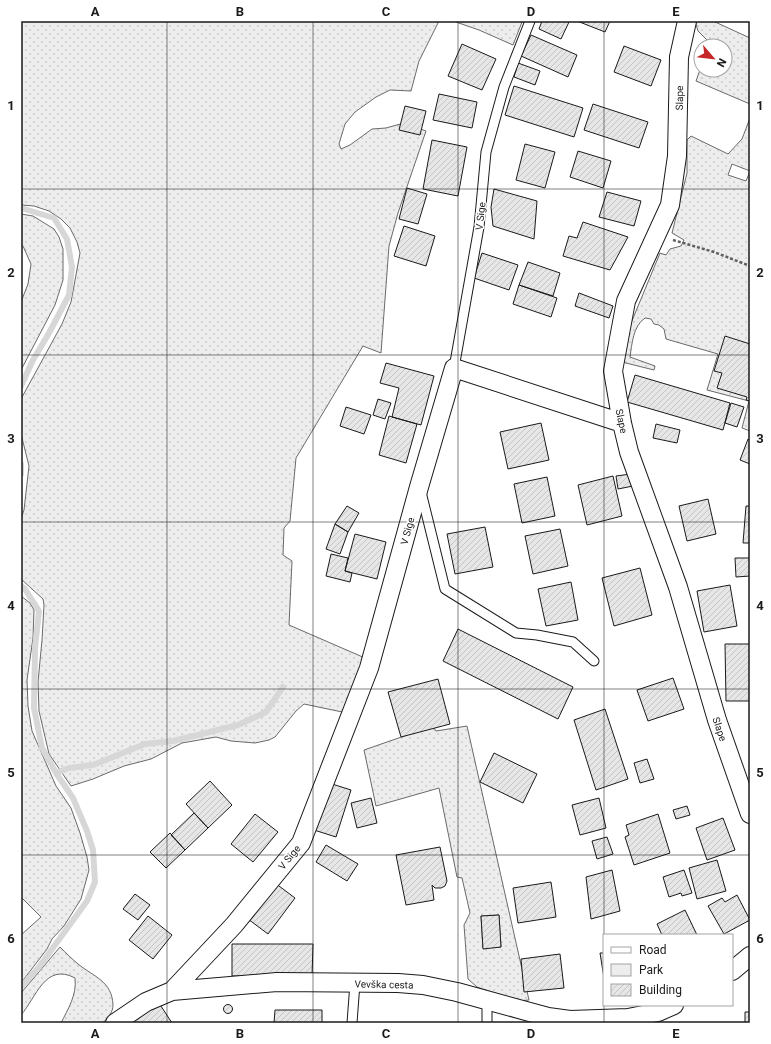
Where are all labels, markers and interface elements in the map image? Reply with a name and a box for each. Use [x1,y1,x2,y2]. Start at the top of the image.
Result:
text: A [91,4,100,19]
text: B [236,4,244,19]
text: C [382,4,391,19]
text: D [527,4,535,19]
text: E [672,4,680,19]
north arrow [693,38,733,78]
text: N [714,56,729,69]
street label: Slape [674,86,685,110]
text: 1 [7,98,15,113]
text: 1 [756,98,764,113]
street label: V Sige [474,201,487,231]
text: 2 [7,265,15,280]
text: 2 [756,265,764,280]
street label: Slape [614,408,629,434]
text: 3 [7,431,15,446]
text: 3 [756,431,764,446]
street label: V Sige [399,516,416,546]
text: 4 [7,598,15,613]
text: 4 [756,598,764,613]
street label: Slape [710,716,729,743]
text: 5 [7,765,15,780]
text: 5 [756,765,764,780]
street label: V Sige [276,843,303,872]
text: 6 [7,931,15,946]
text: 6 [756,931,764,946]
legend [603,934,733,1006]
text: Road [639,943,667,957]
text: Park [639,963,664,977]
street label: Vevška cesta [355,978,413,991]
text: Building [639,983,682,997]
text: A [91,1026,100,1041]
text: B [236,1026,244,1041]
text: C [382,1026,391,1041]
text: D [527,1026,535,1041]
text: E [672,1026,680,1041]

